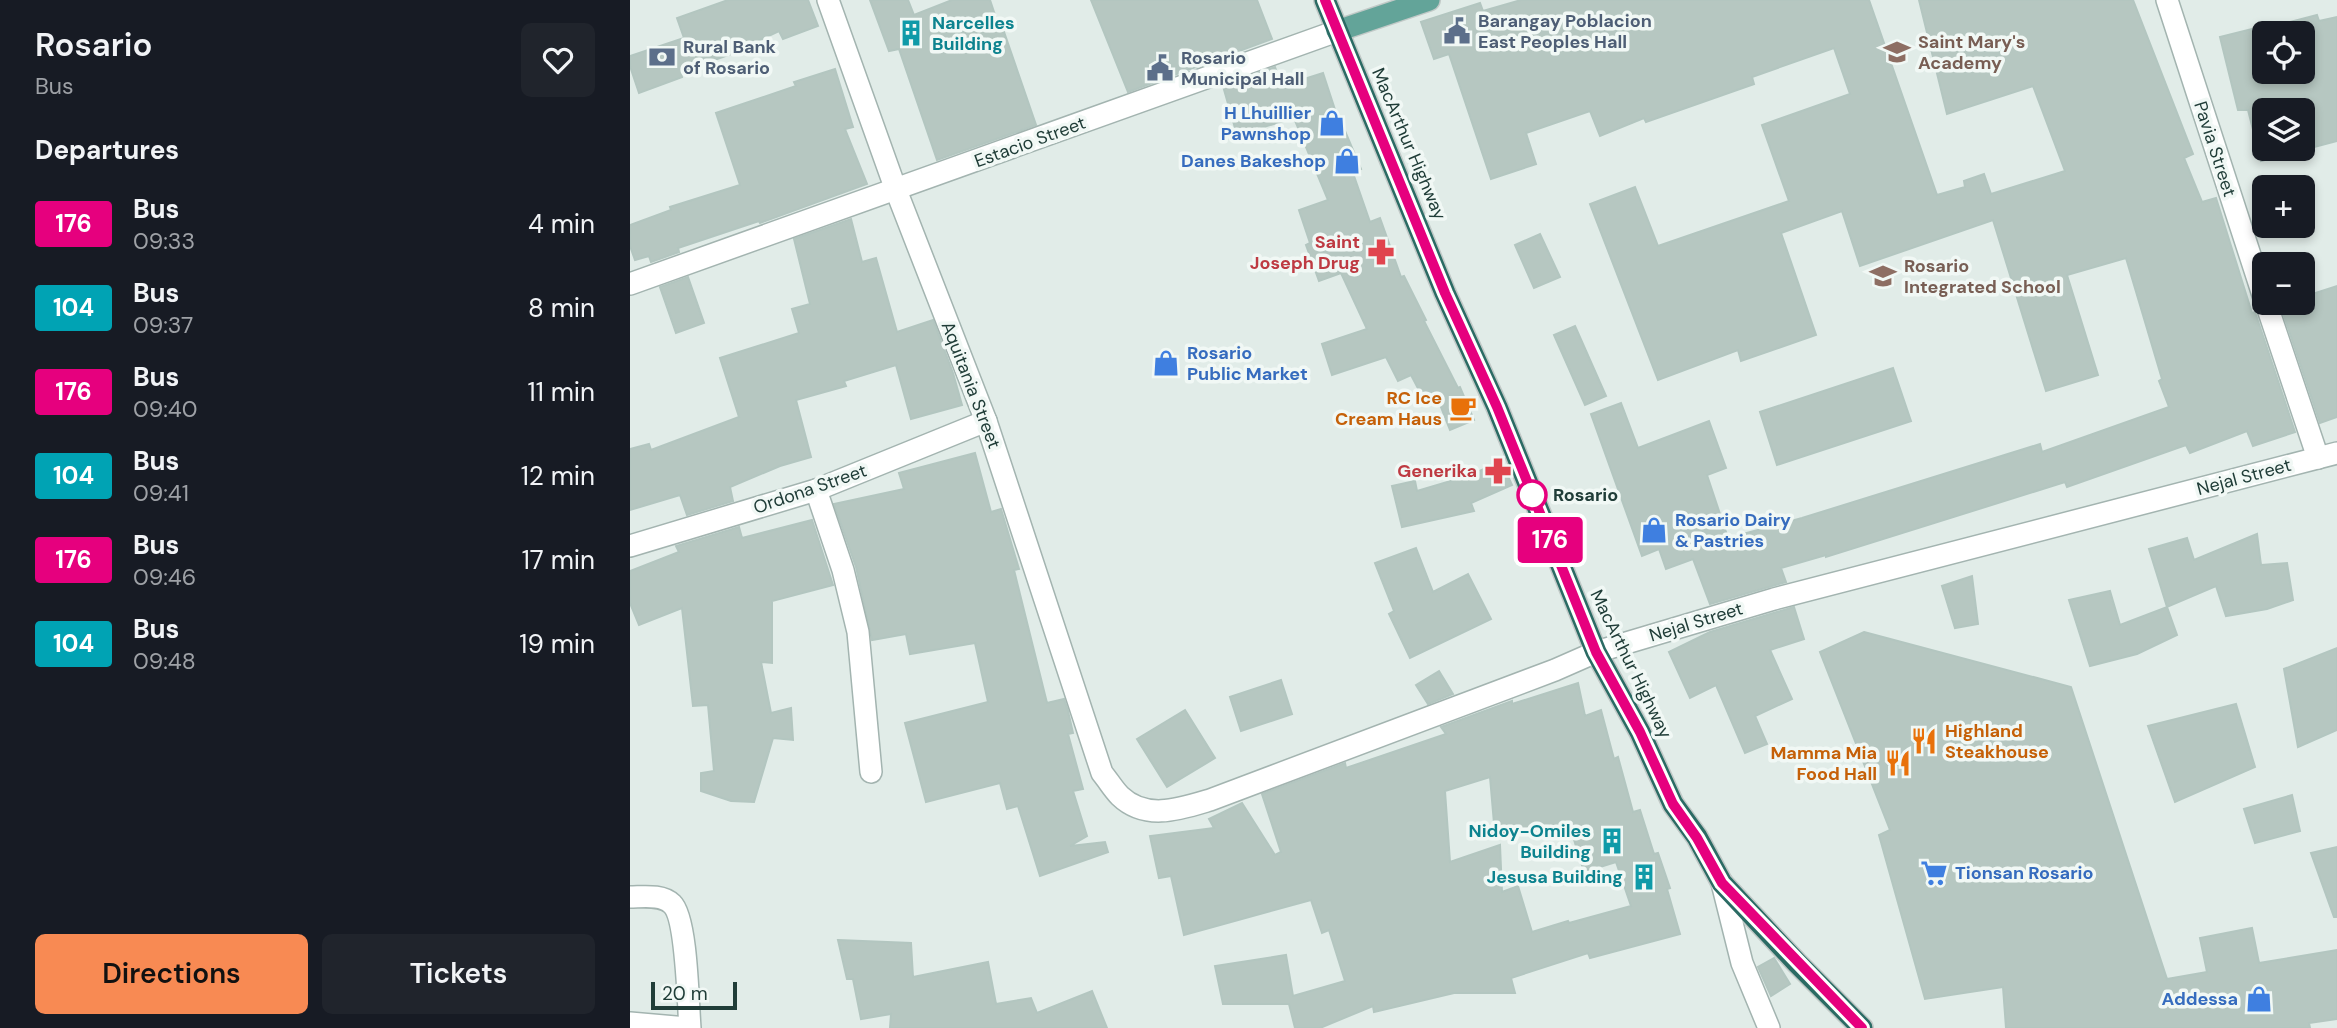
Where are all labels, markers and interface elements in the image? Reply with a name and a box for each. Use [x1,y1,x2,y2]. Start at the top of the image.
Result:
place label: Barangay Poblacion East Peoples Hall [1478,9,1652,54]
place label: Narcelles Building [932,11,1015,56]
public building icon: Barangay Poblacion East Peoples Hall [1442,16,1472,46]
building icon: Narcelles Building [896,18,926,48]
map controls [2252,21,2315,315]
button: locate [2252,21,2315,84]
text: Rosario [35,23,152,66]
button: heart [521,23,595,97]
place label: Saint Mary's Academy [1918,30,2025,75]
place label: Rural Bank of Rosario [683,35,777,80]
school or university icon: Saint Mary's Academy [1882,37,1912,67]
bank icon: Rural Bank of Rosario [647,42,677,72]
place label: Rosario Municipal Hall [1181,46,1304,91]
public building icon: Rosario Municipal Hall [1145,53,1175,83]
street label: MacArthur Highway [1366,64,1452,224]
text: Bus [35,71,74,101]
street label: Pavia Street [2188,98,2242,200]
button: layers [2252,98,2315,161]
place label: H Lhuillier Pawnshop [1221,101,1311,146]
shop icon: H Lhuillier Pawnshop [1317,108,1347,138]
street label: Estacio Street [971,111,1089,173]
text: Departures [35,133,179,167]
shop icon: Danes Bakeshop [1332,146,1362,176]
place label: Danes Bakeshop [1181,149,1326,173]
button: + [2252,175,2315,238]
text: Bus [133,192,179,226]
text: 4 min [528,207,595,241]
text: 176 [55,208,92,239]
text: 09:33 [133,226,195,256]
place label: Saint Joseph Drug [1250,230,1360,275]
pharmacy icon: Saint Joseph Drug [1366,237,1396,267]
button: − [2252,252,2315,315]
place label: Rosario Integrated School [1904,254,2061,299]
school or university icon: Rosario Integrated School [1868,261,1898,291]
text: Bus [133,276,179,310]
text: 8 min [528,291,595,325]
text: 104 [53,292,94,323]
text: 09:37 [133,310,193,340]
street label: Aquitania Street [936,318,1006,452]
place label: Rosario Public Market [1187,341,1308,386]
shop icon: Rosario Public Market [1151,348,1181,378]
text: Bus [133,360,179,394]
text: 11 min [528,375,595,409]
text: 176 [55,376,92,407]
place label: RC Ice Cream Haus [1335,386,1442,431]
cafe icon: RC Ice Cream Haus [1448,393,1478,423]
text: 09:40 [133,394,198,424]
text: Bus [133,444,179,478]
street label: Nejal Street [2194,453,2294,501]
pharmacy icon: Generika [1483,456,1513,486]
street label: Ordona Street [750,458,870,520]
text: 12 min [521,459,595,493]
place label: Generika [1397,459,1477,483]
text: 104 [53,460,94,491]
text: 09:41 [133,478,189,508]
marker: Rosario [1517,480,1547,510]
place label: Rosario [1553,483,1618,507]
place label: Rosario Dairy & Pastries [1675,508,1791,553]
shop icon: Rosario Dairy & Pastries [1639,515,1669,545]
line badge: 176 [1510,517,1590,563]
text: 176 [1532,524,1568,555]
text: Bus [133,528,179,562]
text: 17 min [522,543,595,577]
text: 176 [55,544,92,575]
text: 09:46 [133,562,196,592]
street label: MacArthur Highway [1585,586,1677,742]
street label: Nejal Street [1646,596,1746,648]
text: Bus [133,612,179,646]
text: 19 min [519,627,595,661]
text: 104 [53,628,94,659]
text: 09:48 [133,646,196,676]
place label: Highland Steakhouse [1945,719,2049,764]
restaurant icon: Highland Steakhouse [1909,726,1939,756]
place label: Mamma Mia Food Hall [1770,741,1877,786]
restaurant icon: Mamma Mia Food Hall [1883,748,1913,778]
place label: Nidoy-Omiles Building [1469,819,1591,864]
building icon: Nidoy-Omiles Building [1597,826,1627,856]
supermarket icon: Tionsan Rosario [1919,858,1949,888]
place label: Tionsan Rosario [1955,861,2093,885]
building icon: Jesusa Building [1629,862,1659,892]
place label: Jesusa Building [1487,865,1623,889]
button: Directions [35,934,308,1014]
button: Tickets [322,934,595,1014]
scale bar [651,979,737,1011]
text: 20 m [662,981,708,1006]
shop icon: Addessa [2244,984,2274,1014]
place label: Addessa [2162,987,2238,1011]

